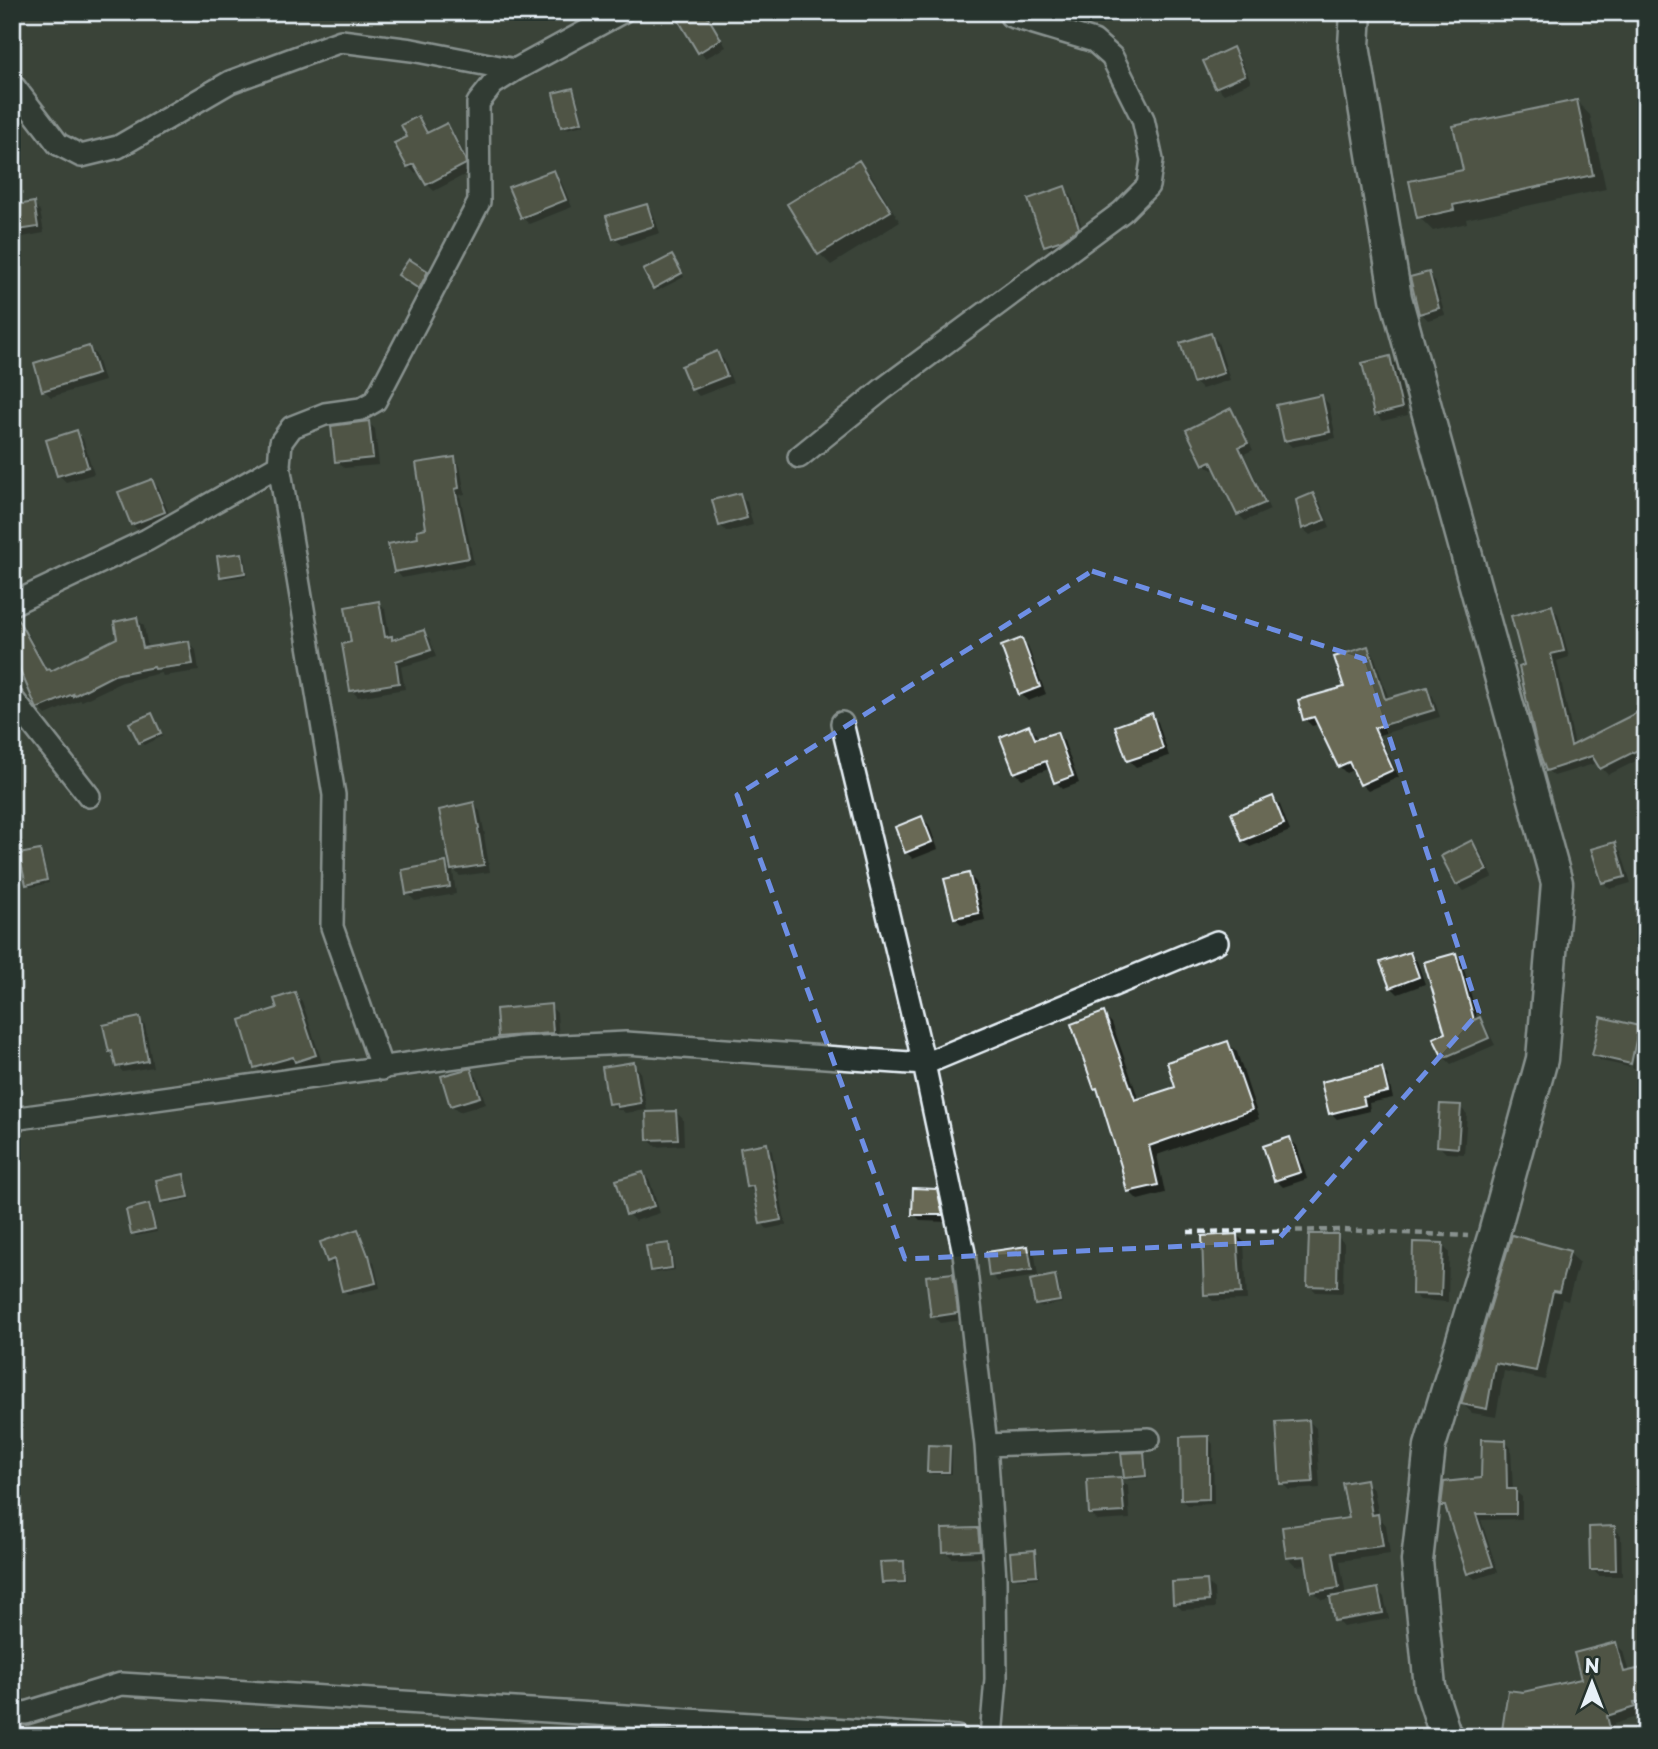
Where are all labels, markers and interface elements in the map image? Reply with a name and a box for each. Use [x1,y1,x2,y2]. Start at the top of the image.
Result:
north arrow [1556,1648,1626,1718]
text: N [1584,1651,1600,1679]

